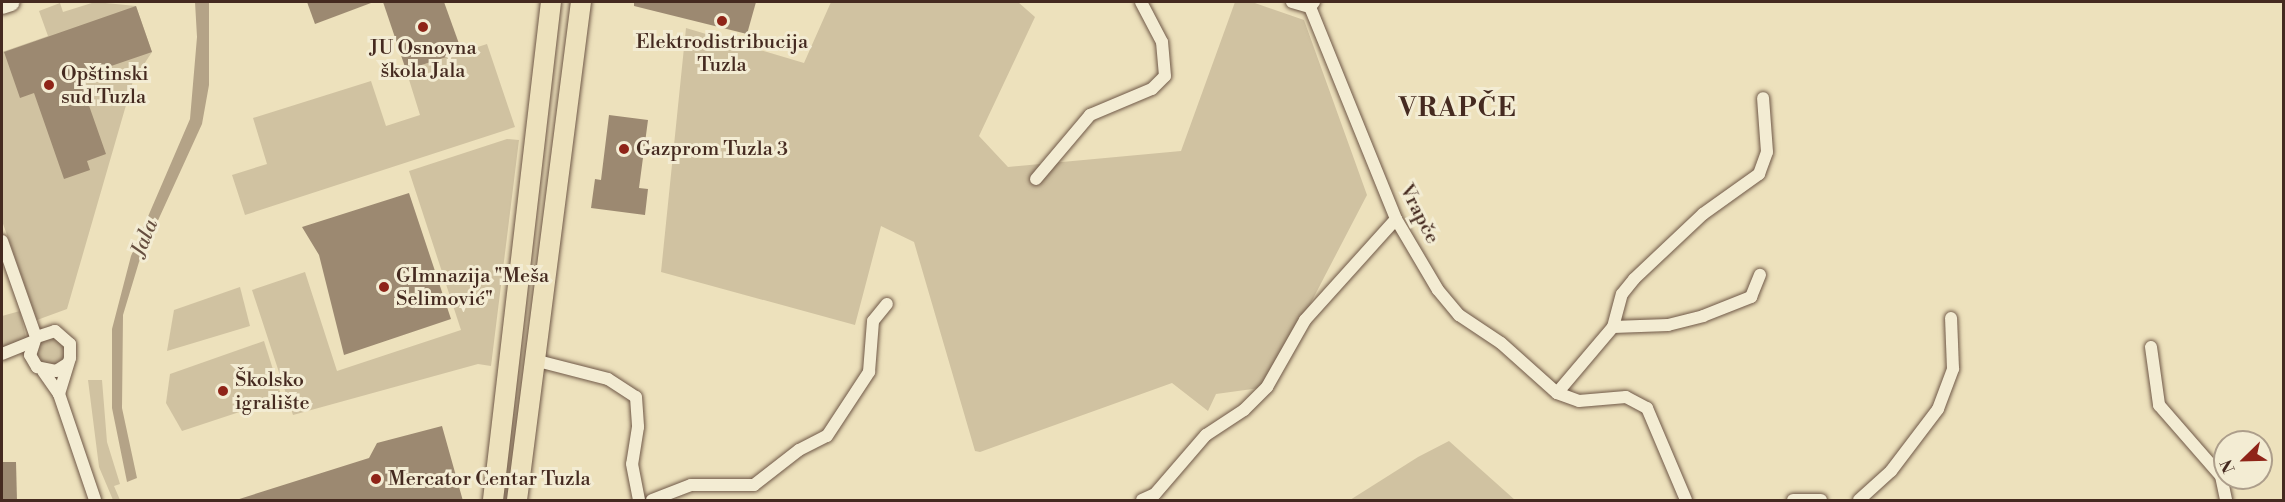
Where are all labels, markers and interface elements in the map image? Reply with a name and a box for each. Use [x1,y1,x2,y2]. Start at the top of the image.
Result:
marker: Elektrodistribucija Tuzla [715,14,729,28]
marker: JU Osnovna škola Jala [416,20,430,34]
place label: Elektrodistribucija Tuzla [636,30,808,77]
place label: JU Osnovna škola Jala [369,36,477,83]
place label: Opštinski sud Tuzla [61,62,149,109]
marker: Opštinski sud Tuzla [42,78,56,92]
district label: VRAPČE [1399,93,1517,125]
place label: Gazprom Tuzla 3 [636,137,788,161]
marker: Gazprom Tuzla 3 [617,142,631,156]
street label: Vrapče [1394,180,1444,248]
water label: Jala [126,216,164,260]
place label: GImnazija "Meša Selimović" [396,264,549,311]
marker: GImnazija "Meša Selimović" [377,280,391,294]
place label: Školsko igralište [235,368,310,415]
marker: Školsko igralište [216,384,230,398]
north arrow [2213,430,2273,490]
text: N [2217,457,2240,476]
place label: Mercator Centar Tuzla [388,467,591,491]
marker: Mercator Centar Tuzla [369,472,383,486]

